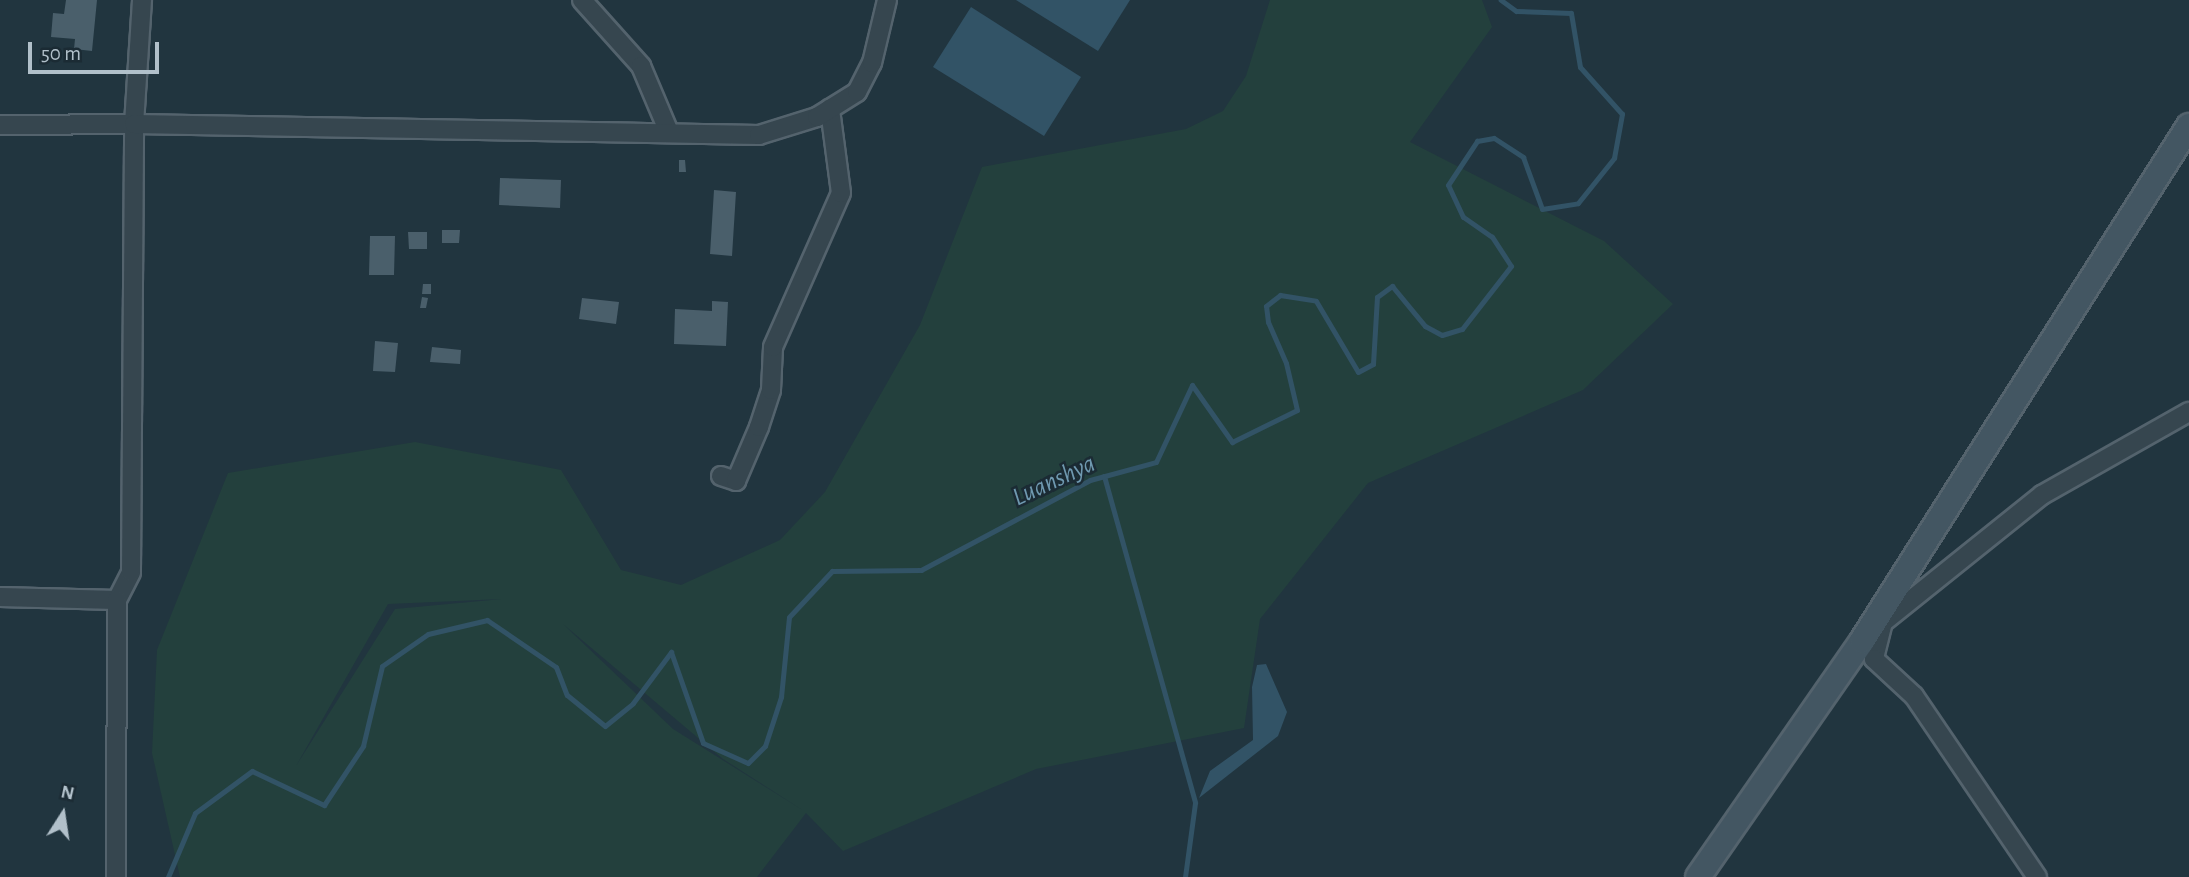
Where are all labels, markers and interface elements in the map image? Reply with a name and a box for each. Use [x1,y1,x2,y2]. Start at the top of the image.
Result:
scale bar [32,28,163,72]
text: 50 m [41,43,81,64]
water label: Luanshya [1008,448,1100,514]
north arrow [28,779,98,849]
text: N [59,782,76,804]

